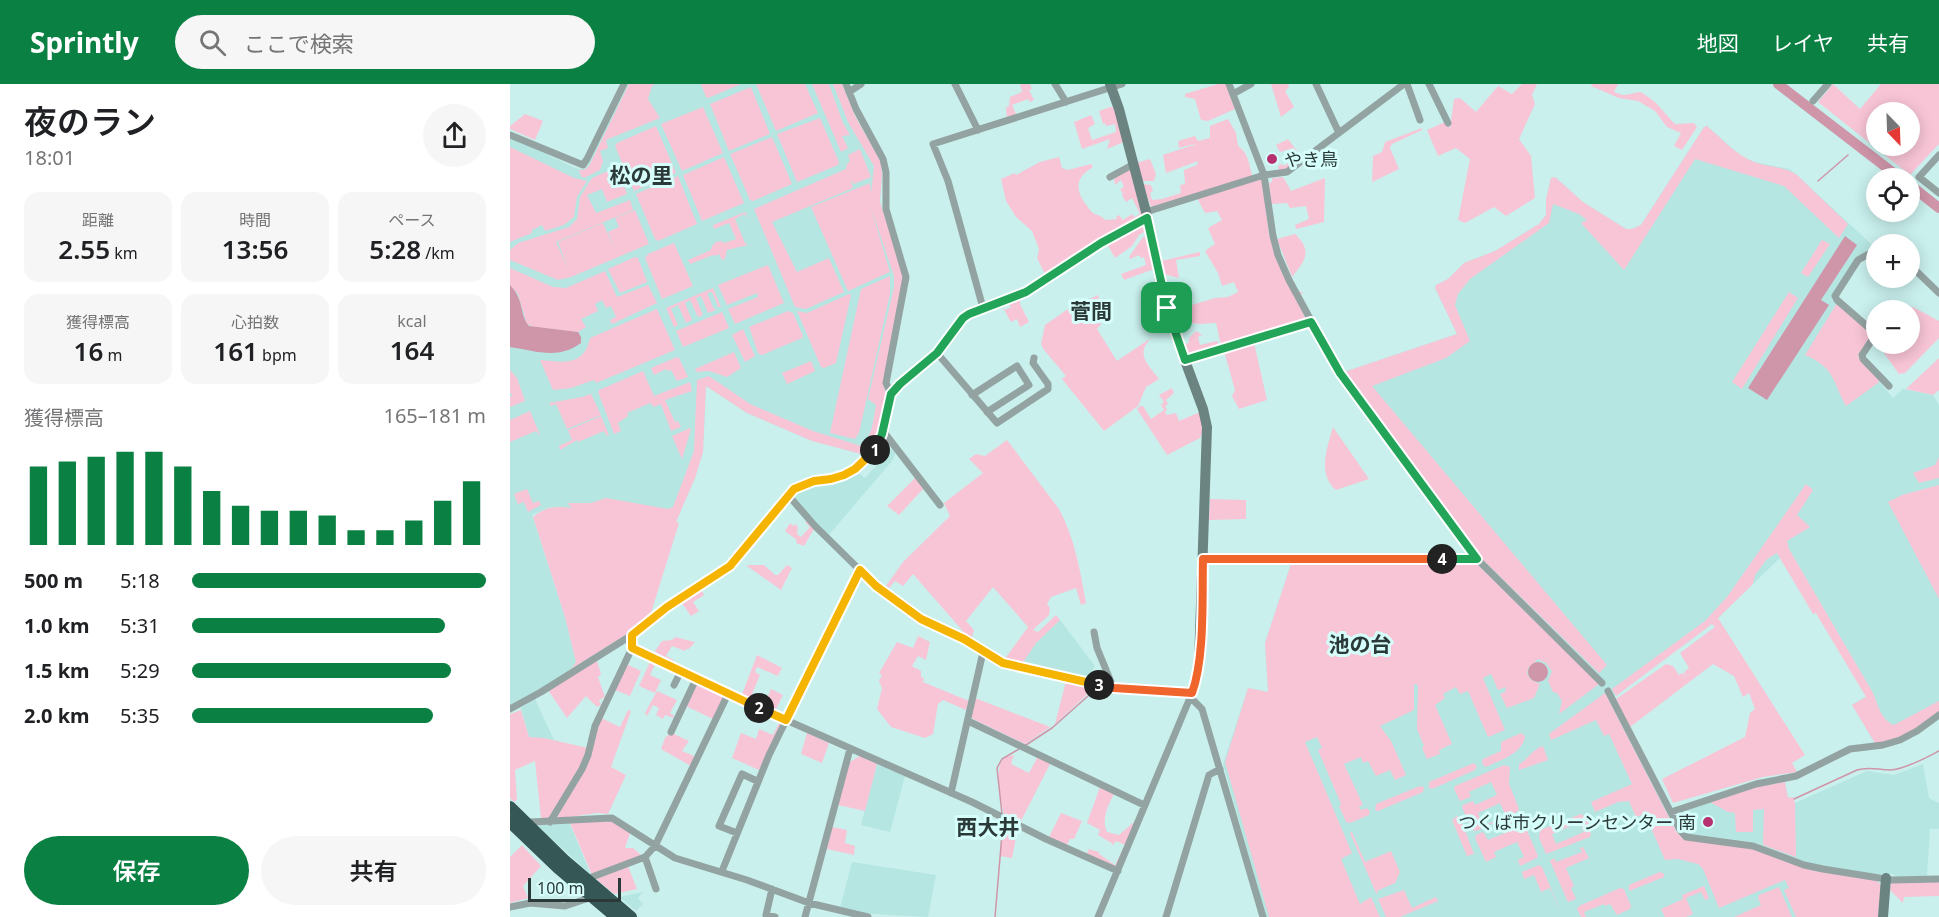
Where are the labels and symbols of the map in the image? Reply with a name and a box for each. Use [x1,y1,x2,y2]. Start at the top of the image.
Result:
north arrow [1866,102,1920,156]
place label: やき鳥 [1284,147,1338,171]
marker: やき鳥 [1265,152,1279,166]
district label: 松の里 [610,161,673,189]
pin [1141,282,1192,333]
district label: 菅間 [1070,297,1112,325]
pin: 1 [860,435,890,465]
pin: 4 [1427,544,1457,574]
district label: 池の台 [1329,630,1392,658]
pin: 3 [1084,670,1114,700]
pin: 2 [744,693,774,723]
place label: つくば市クリーンセンター 南 [1458,810,1696,834]
district label: 西大井 [957,813,1020,841]
marker: つくば市クリーンセンター 南 [1701,815,1715,829]
scale bar [528,875,621,902]

